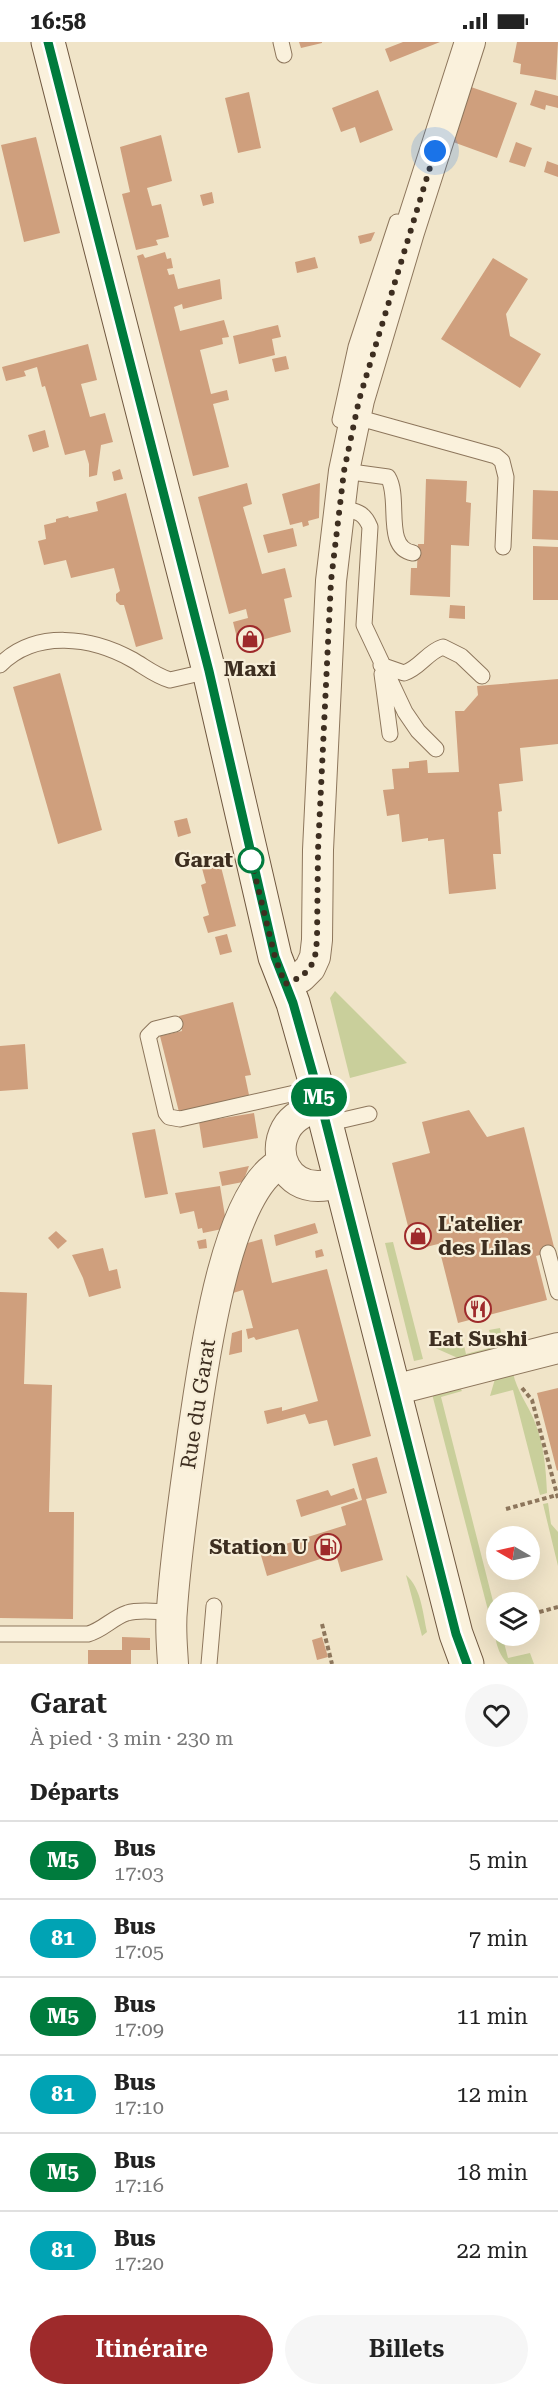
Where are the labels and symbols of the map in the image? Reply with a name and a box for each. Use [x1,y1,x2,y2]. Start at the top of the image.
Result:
your location [420,136,450,166]
shop icon: Maxi [235,624,265,654]
place label: Maxi [224,657,276,681]
marker: Garat [238,847,264,873]
place label: Garat [174,848,233,872]
line badge: M5 [292,1078,346,1116]
place label: L'atelier des Lilas [438,1212,531,1260]
shop icon: L'atelier des Lilas [403,1221,433,1251]
restaurant icon: Eat Sushi [463,1294,493,1324]
place label: Eat Sushi [428,1327,528,1351]
street label: Rue du Garat [176,1337,220,1471]
north arrow [486,1526,540,1580]
fuel station icon: Station U [313,1532,343,1562]
place label: Station U [209,1535,308,1559]

